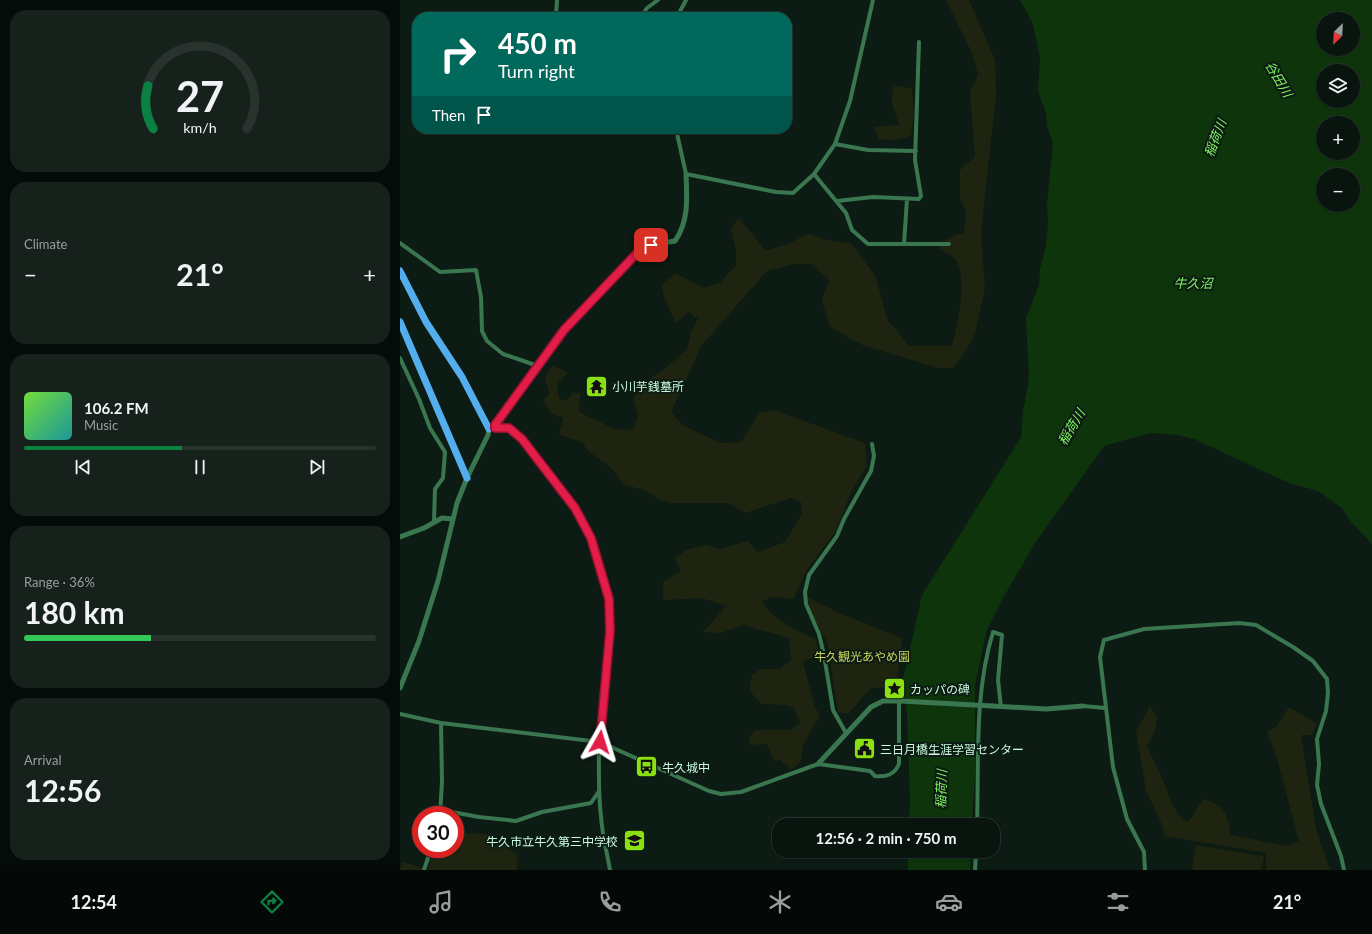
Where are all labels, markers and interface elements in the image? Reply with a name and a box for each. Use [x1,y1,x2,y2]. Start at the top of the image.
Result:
north arrow [1316,12,1360,56]
map controls [1316,12,1360,212]
text: 450 m [498,26,577,60]
icon: right [432,28,484,80]
water label: 谷田川 [1262,58,1297,102]
text: Turn right [498,60,575,82]
button: layers [1316,64,1360,108]
text: 27 [176,71,224,121]
icon: arrive [473,104,495,126]
text: Then [432,106,465,124]
water label: 稲荷川 [1201,115,1230,159]
button: + [1316,116,1360,160]
text: km/h [183,119,217,136]
button: − [1316,168,1360,212]
pin [634,228,668,262]
icon: arrive [640,234,662,256]
text: Climate [24,236,67,252]
text: 21° [176,256,224,292]
text: − [24,261,37,288]
text: + [363,261,376,288]
water label: 牛久沼 [1173,275,1214,291]
temple icon: 小川芋銭墓所 [584,373,610,399]
place label: 小川芋銭墓所 [612,379,684,394]
text: 106.2 FM [84,399,149,417]
water label: 稲荷川 [1054,404,1089,448]
text: Music [84,417,118,433]
icon: previous [72,456,94,478]
icon: pause [189,456,211,478]
icon: next [306,456,328,478]
text: Range · 36% [24,574,95,590]
text: 180 km [24,594,125,630]
park label: 牛久観光あやめ園 [814,649,910,664]
place icon: カッパの碑 [882,676,908,702]
place label: カッパの碑 [910,682,970,697]
position arrow [579,721,621,763]
public building icon: 三日月橋生涯学習センター [852,736,878,762]
place label: 三日月橋生涯学習センター [880,742,1024,757]
text: Arrival [24,752,61,768]
bus stop icon: 牛久城中 [634,754,660,780]
place label: 牛久城中 [662,760,710,775]
water label: 稲荷川 [932,767,950,809]
text: 12:56 [24,772,101,808]
speed limit sign: 30 [412,806,464,858]
school or university icon: 牛久市立牛久第三中学校 [621,828,647,854]
text: 12:56 · 2 min · 750 m [816,829,956,847]
place label: 牛久市立牛久第三中学校 [486,834,618,849]
icon: directions [258,888,286,916]
icon: music [427,888,455,916]
icon: phone [596,888,624,916]
icon: climate [766,888,794,916]
icon: car [935,888,963,916]
icon: filters [1104,888,1132,916]
text: 12:54 [71,891,117,913]
text: 21° [1273,891,1301,913]

